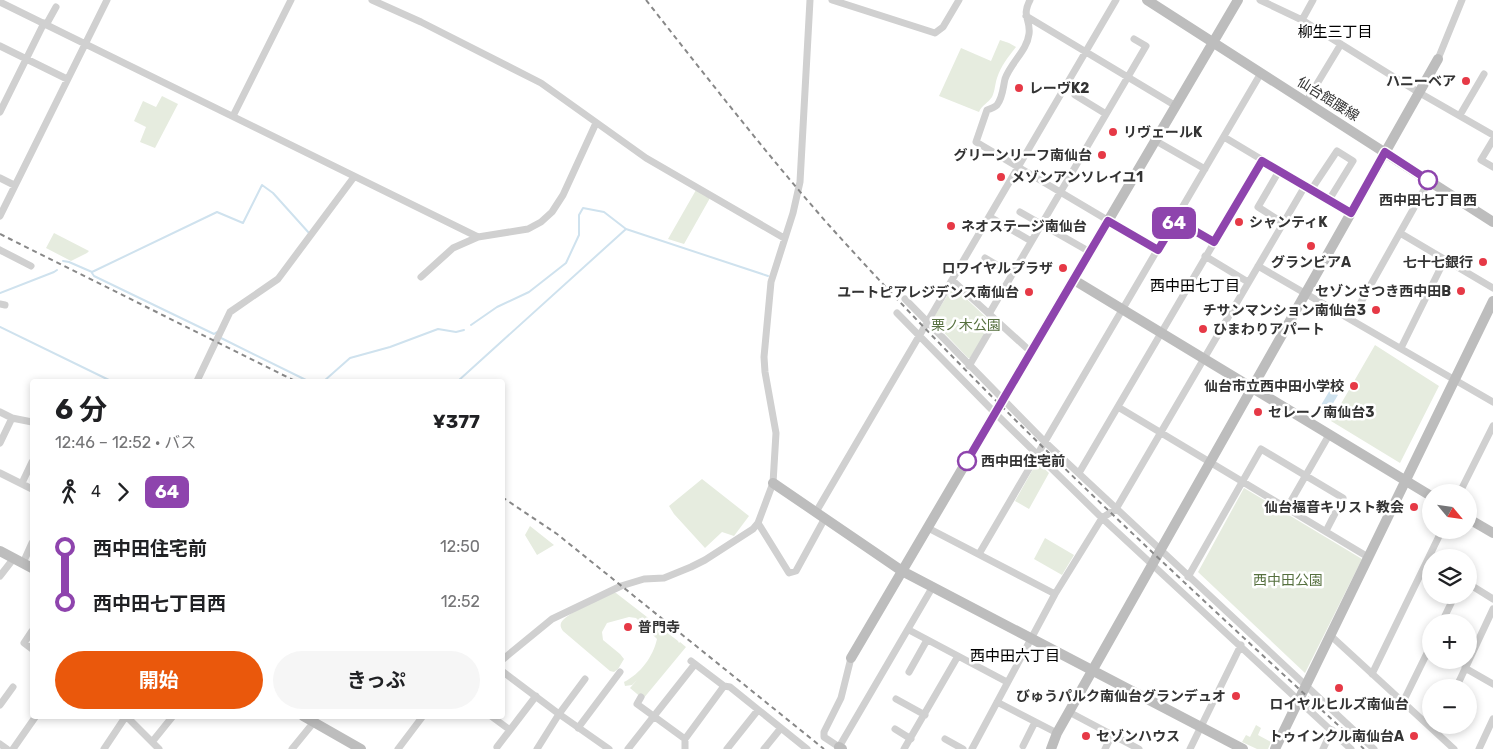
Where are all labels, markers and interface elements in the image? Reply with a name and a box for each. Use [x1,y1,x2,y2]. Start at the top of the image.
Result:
district label: 柳生三丁目 [1297,23,1373,41]
street label: 仙台館腰線 [1294,73,1362,125]
place label: ハニーベア [1386,73,1456,90]
marker: ハニーベア [1460,75,1472,87]
place label: レーヴK2 [1029,80,1089,97]
marker: レーヴK2 [1013,82,1025,94]
place label: リヴェールK [1123,124,1203,141]
marker: リヴェールK [1107,126,1119,138]
place label: グリーンリーフ南仙台 [954,147,1092,164]
marker: グリーンリーフ南仙台 [1096,149,1108,161]
place label: メゾンアンソレイユ1 [1011,169,1143,186]
marker: 西中田七丁目西 [1418,170,1438,190]
marker: メゾンアンソレイユ1 [995,171,1007,183]
place label: 西中田七丁目西 [1379,192,1477,209]
line badge: 64 [1152,207,1196,239]
text: 64 [1162,212,1186,234]
place label: シャンティK [1249,214,1328,231]
marker: シャンティK [1233,216,1245,228]
place label: ネオステージ南仙台 [961,218,1087,235]
marker: ネオステージ南仙台 [945,220,957,232]
marker: グランビアA [1305,240,1317,252]
place label: グランビアA [1271,254,1351,271]
place label: 七十七銀行 [1403,254,1473,271]
marker: 七十七銀行 [1477,256,1489,268]
place label: ロワイヤルプラザ [941,260,1053,277]
marker: ロワイヤルプラザ [1057,262,1069,274]
district label: 西中田七丁目 [1150,277,1240,295]
place label: セゾンさつき西中田B [1315,283,1451,300]
place label: ユートピアレジデンス南仙台 [837,284,1019,301]
marker: セゾンさつき西中田B [1455,285,1467,297]
marker: ユートピアレジデンス南仙台 [1023,286,1035,298]
place label: チサンマンション南仙台3 [1203,302,1366,319]
marker: チサンマンション南仙台3 [1370,304,1382,316]
park label: 栗ノ木公園 [931,317,1001,334]
place label: ひまわりアパート [1213,321,1325,338]
marker: ひまわりアパート [1197,323,1209,335]
place label: 仙台市立西中田小学校 [1204,378,1344,395]
marker: 仙台市立西中田小学校 [1348,380,1360,392]
text: 6 分 [55,393,107,426]
place label: セレーノ南仙台3 [1268,404,1374,421]
marker: セレーノ南仙台3 [1252,406,1264,418]
text: ¥377 [433,410,480,433]
text: 12:46 – 12:52 · バス [55,433,196,452]
marker: 西中田住宅前 [957,451,977,471]
place label: 西中田住宅前 [981,453,1065,470]
icon: walk [55,478,83,506]
icon: forward [109,478,137,506]
text: 64 [155,481,179,503]
text: 4 [91,482,101,501]
north arrow [1422,484,1478,539]
map controls [1422,484,1477,734]
place label: 仙台福音キリスト教会 [1264,499,1404,516]
marker: 仙台福音キリスト教会 [1408,501,1420,513]
text: 西中田住宅前 [93,537,207,560]
text: 12:50 [440,537,480,556]
button: layers [1422,549,1477,604]
park label: 西中田公園 [1253,572,1323,589]
text: 西中田七丁目西 [93,592,226,615]
text: 12:52 [441,592,480,611]
button: + [1422,614,1477,669]
place label: 普門寺 [638,619,680,636]
marker: 普門寺 [622,621,634,633]
district label: 西中田六丁目 [970,647,1060,665]
button: 開始 [55,651,263,709]
button: きっぷ [273,651,480,709]
button: − [1422,679,1477,734]
marker: ロイヤルヒルズ南仙台 [1333,682,1345,694]
place label: びゅうパルク南仙台グランデュオ [1016,688,1226,705]
marker: びゅうパルク南仙台グランデュオ [1230,690,1242,702]
place label: ロイヤルヒルズ南仙台 [1269,696,1409,713]
place label: セゾンハウス [1096,728,1180,745]
place label: トゥインクル南仙台A [1268,728,1404,745]
marker: セゾンハウス [1080,730,1092,742]
marker: トゥインクル南仙台A [1408,730,1420,742]

